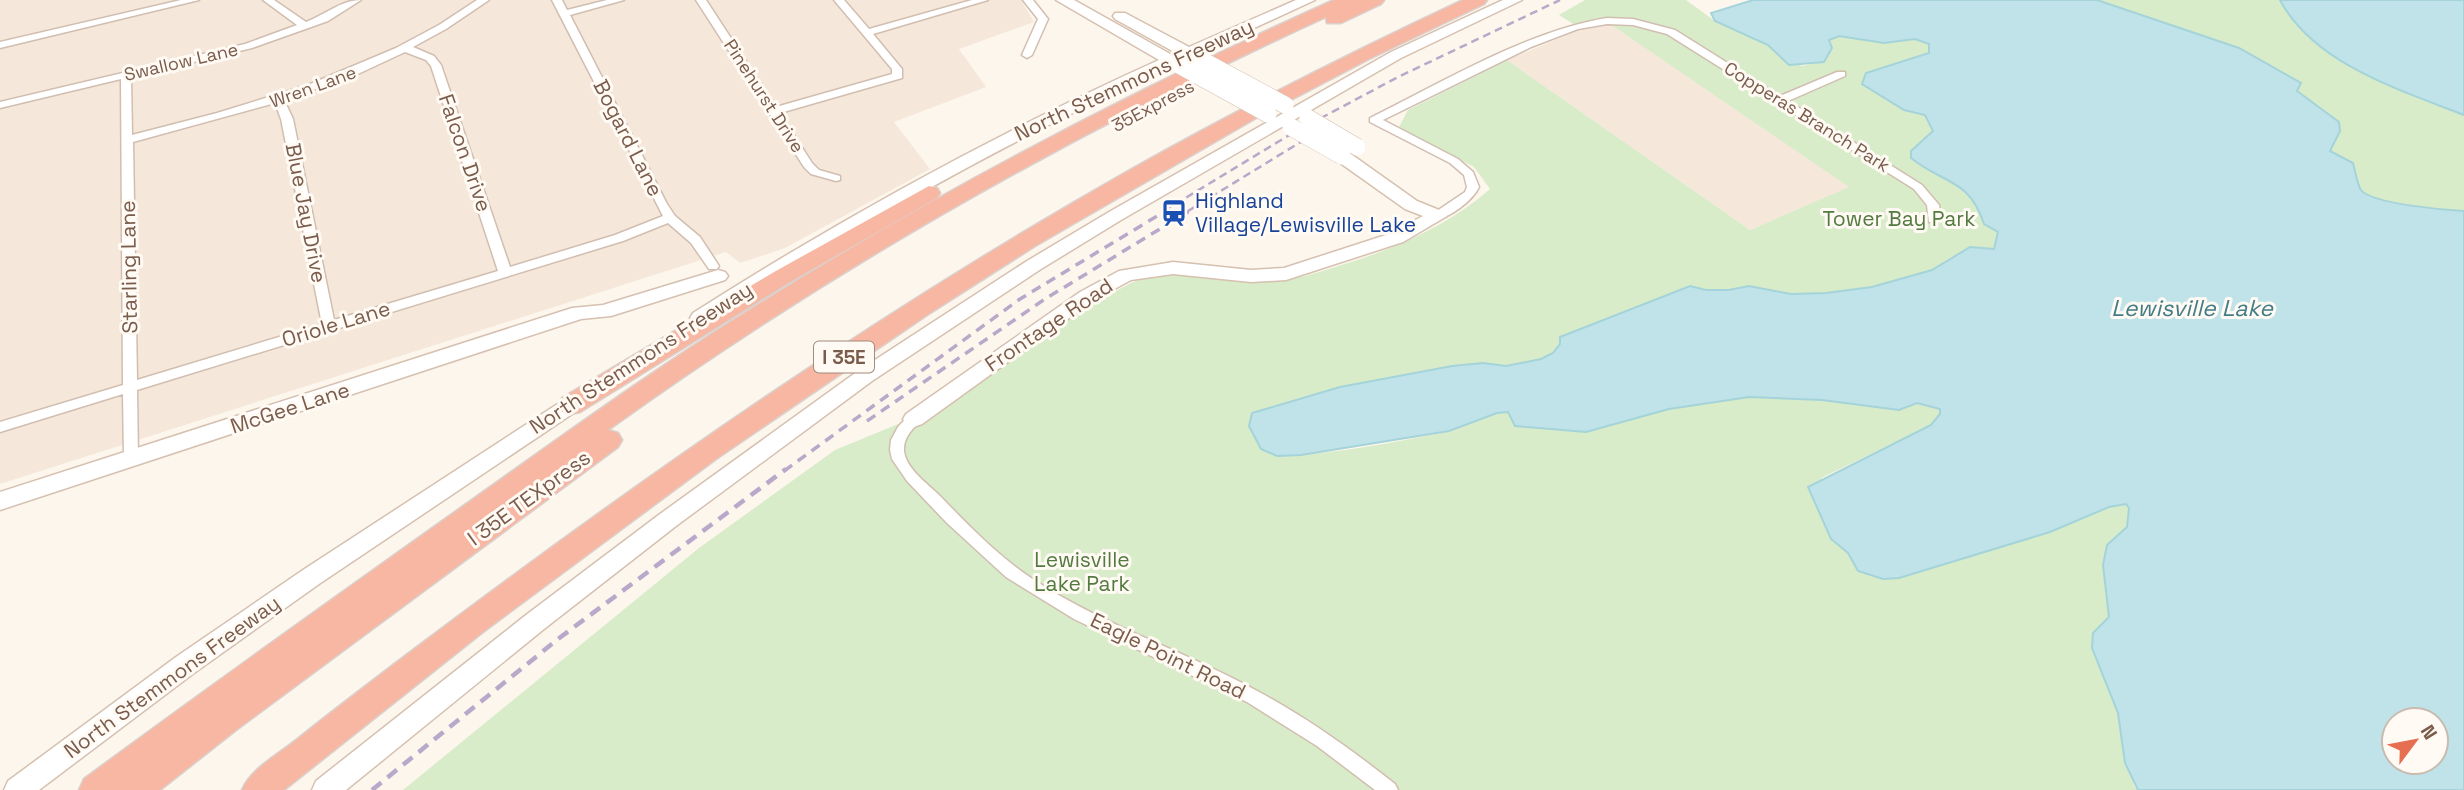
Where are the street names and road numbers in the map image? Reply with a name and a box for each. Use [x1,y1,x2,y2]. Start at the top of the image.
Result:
street label: North Stemmons Freeway [1010,12,1258,147]
street label: Pinehurst Drive [719,35,810,157]
street label: Swallow Lane [122,37,240,86]
street label: Copperas Branch Park [1720,56,1895,177]
street label: Wren Lane [266,60,359,113]
street label: 35Express [1108,74,1198,137]
street label: Bogard Lane [587,75,669,201]
street label: Falcon Drive [433,91,498,215]
street label: Blue Jay Drive [280,141,333,285]
street label: Starling Lane [114,200,143,334]
street label: Frontage Road [980,272,1118,377]
street label: North Stemmons Freeway [524,275,757,440]
street label: Oriole Lane [278,294,393,353]
road number: I 35E [814,342,874,372]
street label: McGee Lane [227,376,353,439]
street label: I 35E TEXpress [462,444,596,551]
street label: North Stemmons Freeway [58,589,285,764]
street label: Eagle Point Road [1086,606,1250,705]

